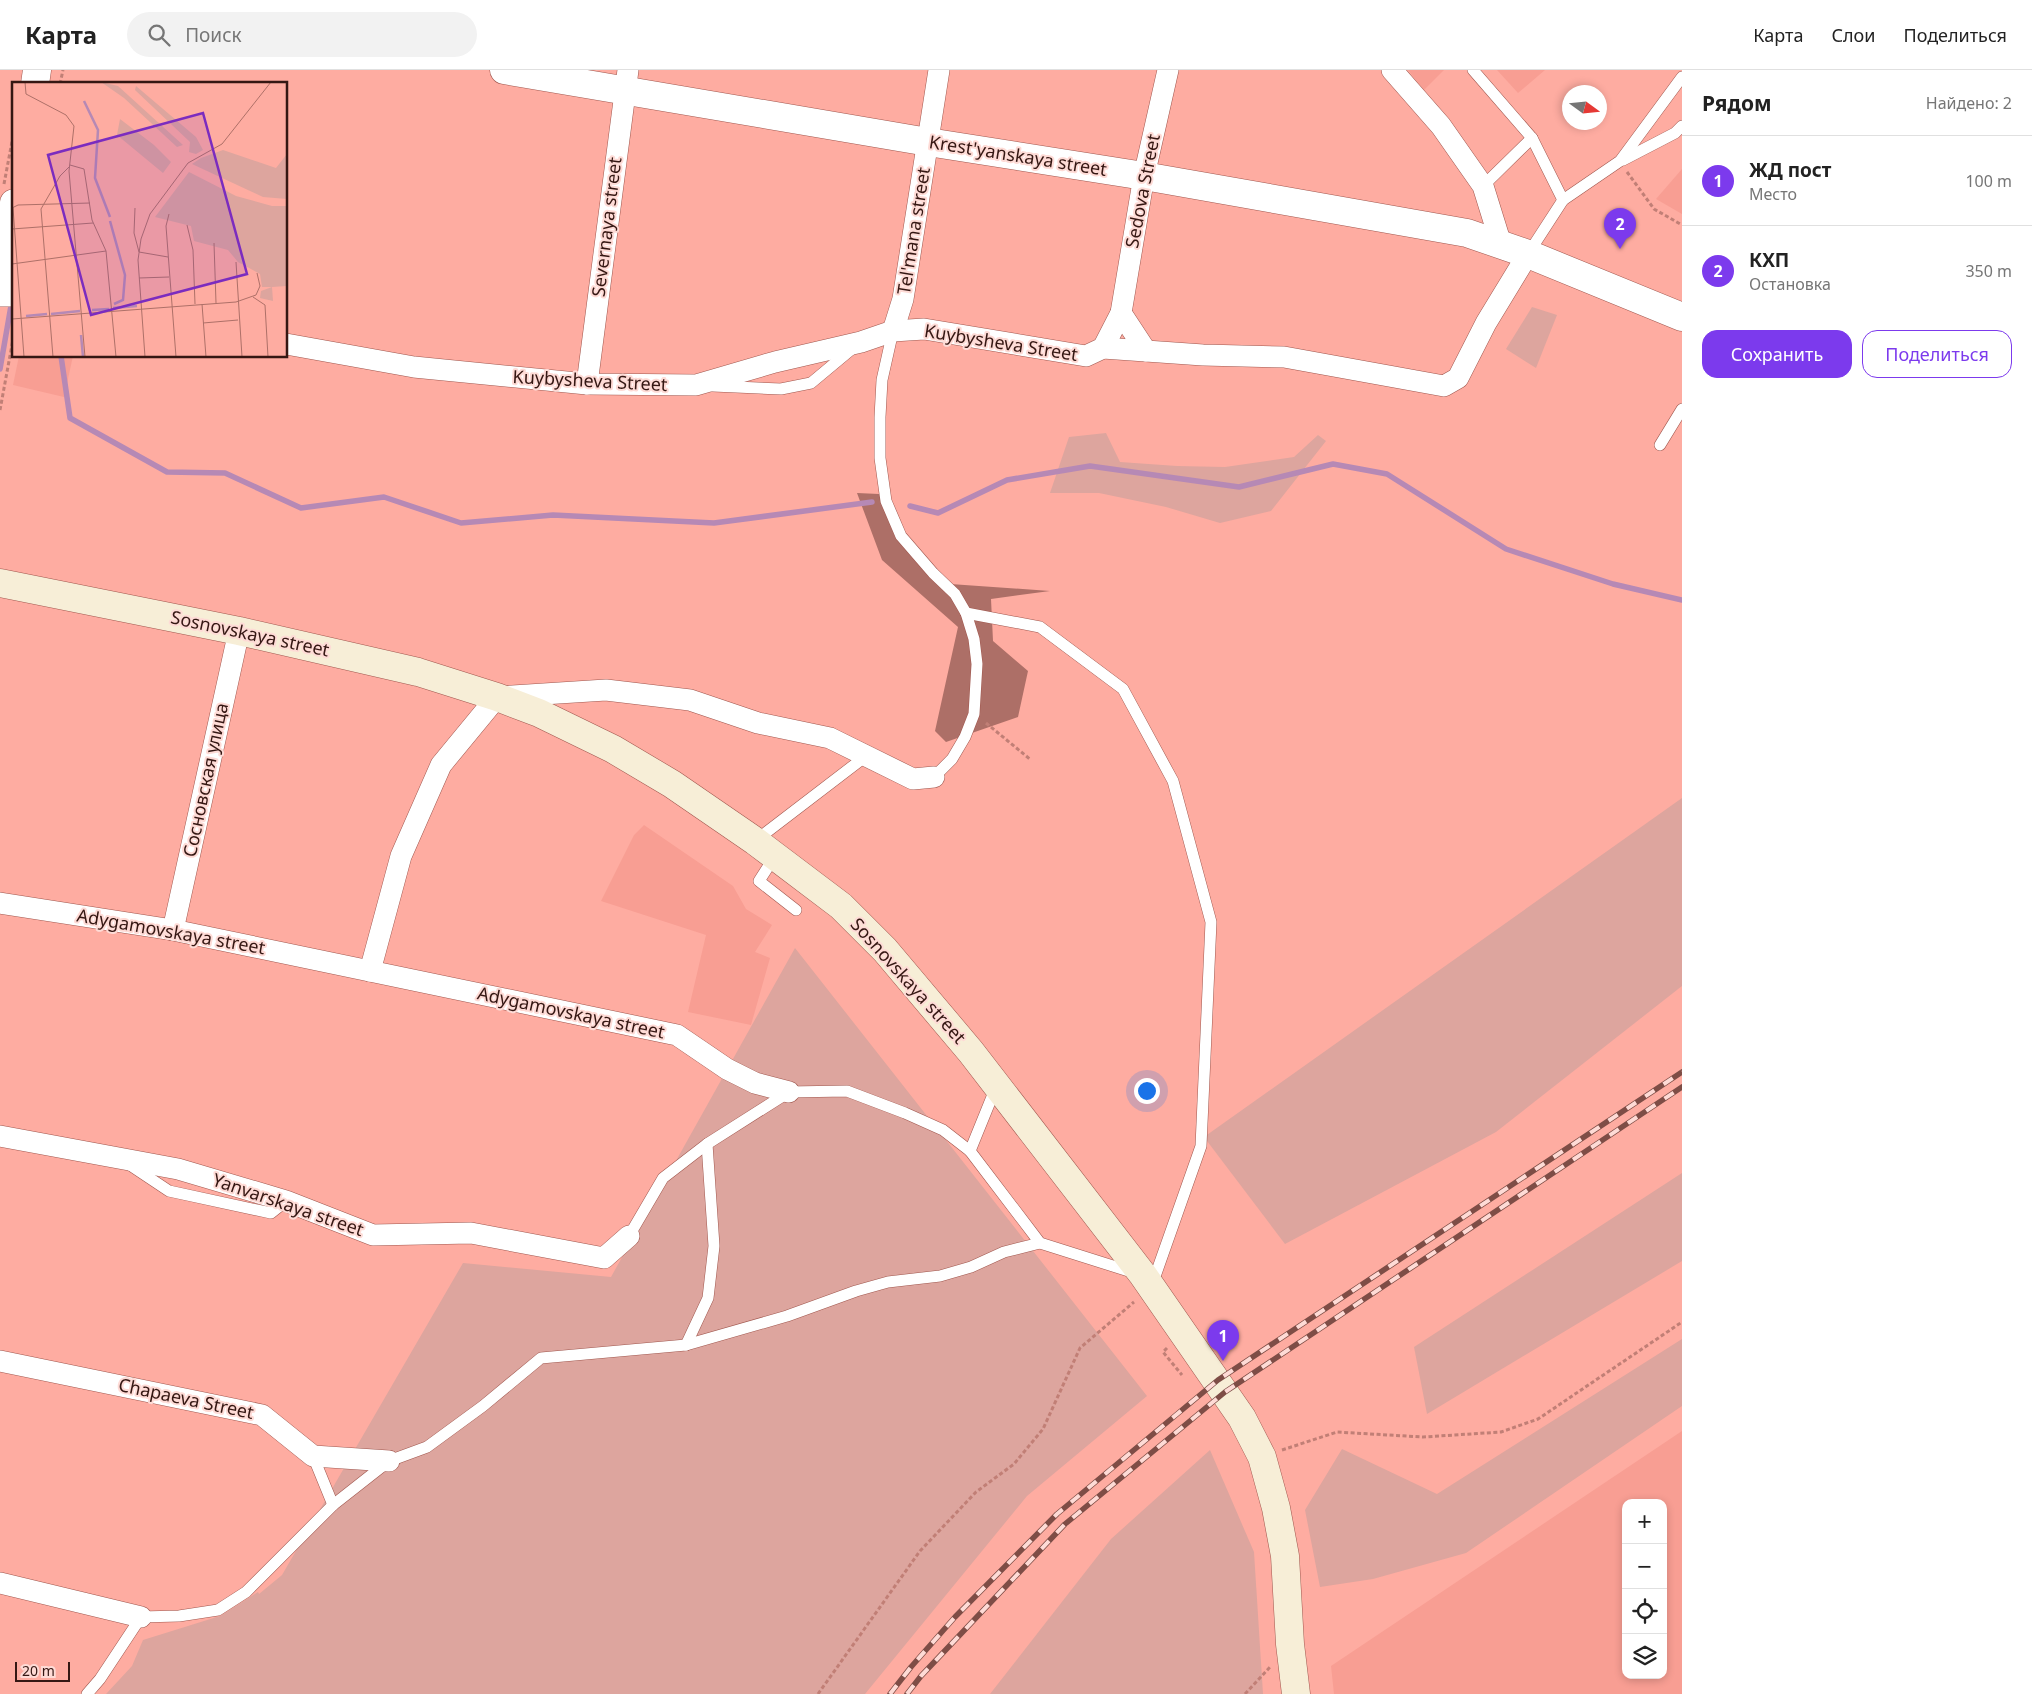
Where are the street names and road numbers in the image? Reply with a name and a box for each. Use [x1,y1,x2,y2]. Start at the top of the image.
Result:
street label: Krest'yanskaya street [928,129,1109,181]
street label: Sedova Street [1119,131,1165,250]
street label: Severnaya street [586,155,627,298]
street label: Tel'mana street [891,165,935,296]
street label: Kuybysheva Street [923,318,1080,366]
street label: Kuybysheva Street [512,364,669,396]
street label: Sosnovskaya street [169,604,332,662]
street label: Сосновская улица [177,700,233,859]
street label: Adygamovskaya street [75,903,268,959]
street label: Sosnovskaya street [846,912,972,1049]
street label: Adygamovskaya street [475,980,667,1044]
street label: Yanvarskaya street [209,1167,368,1241]
street label: Chapaeva Street [116,1372,257,1424]

